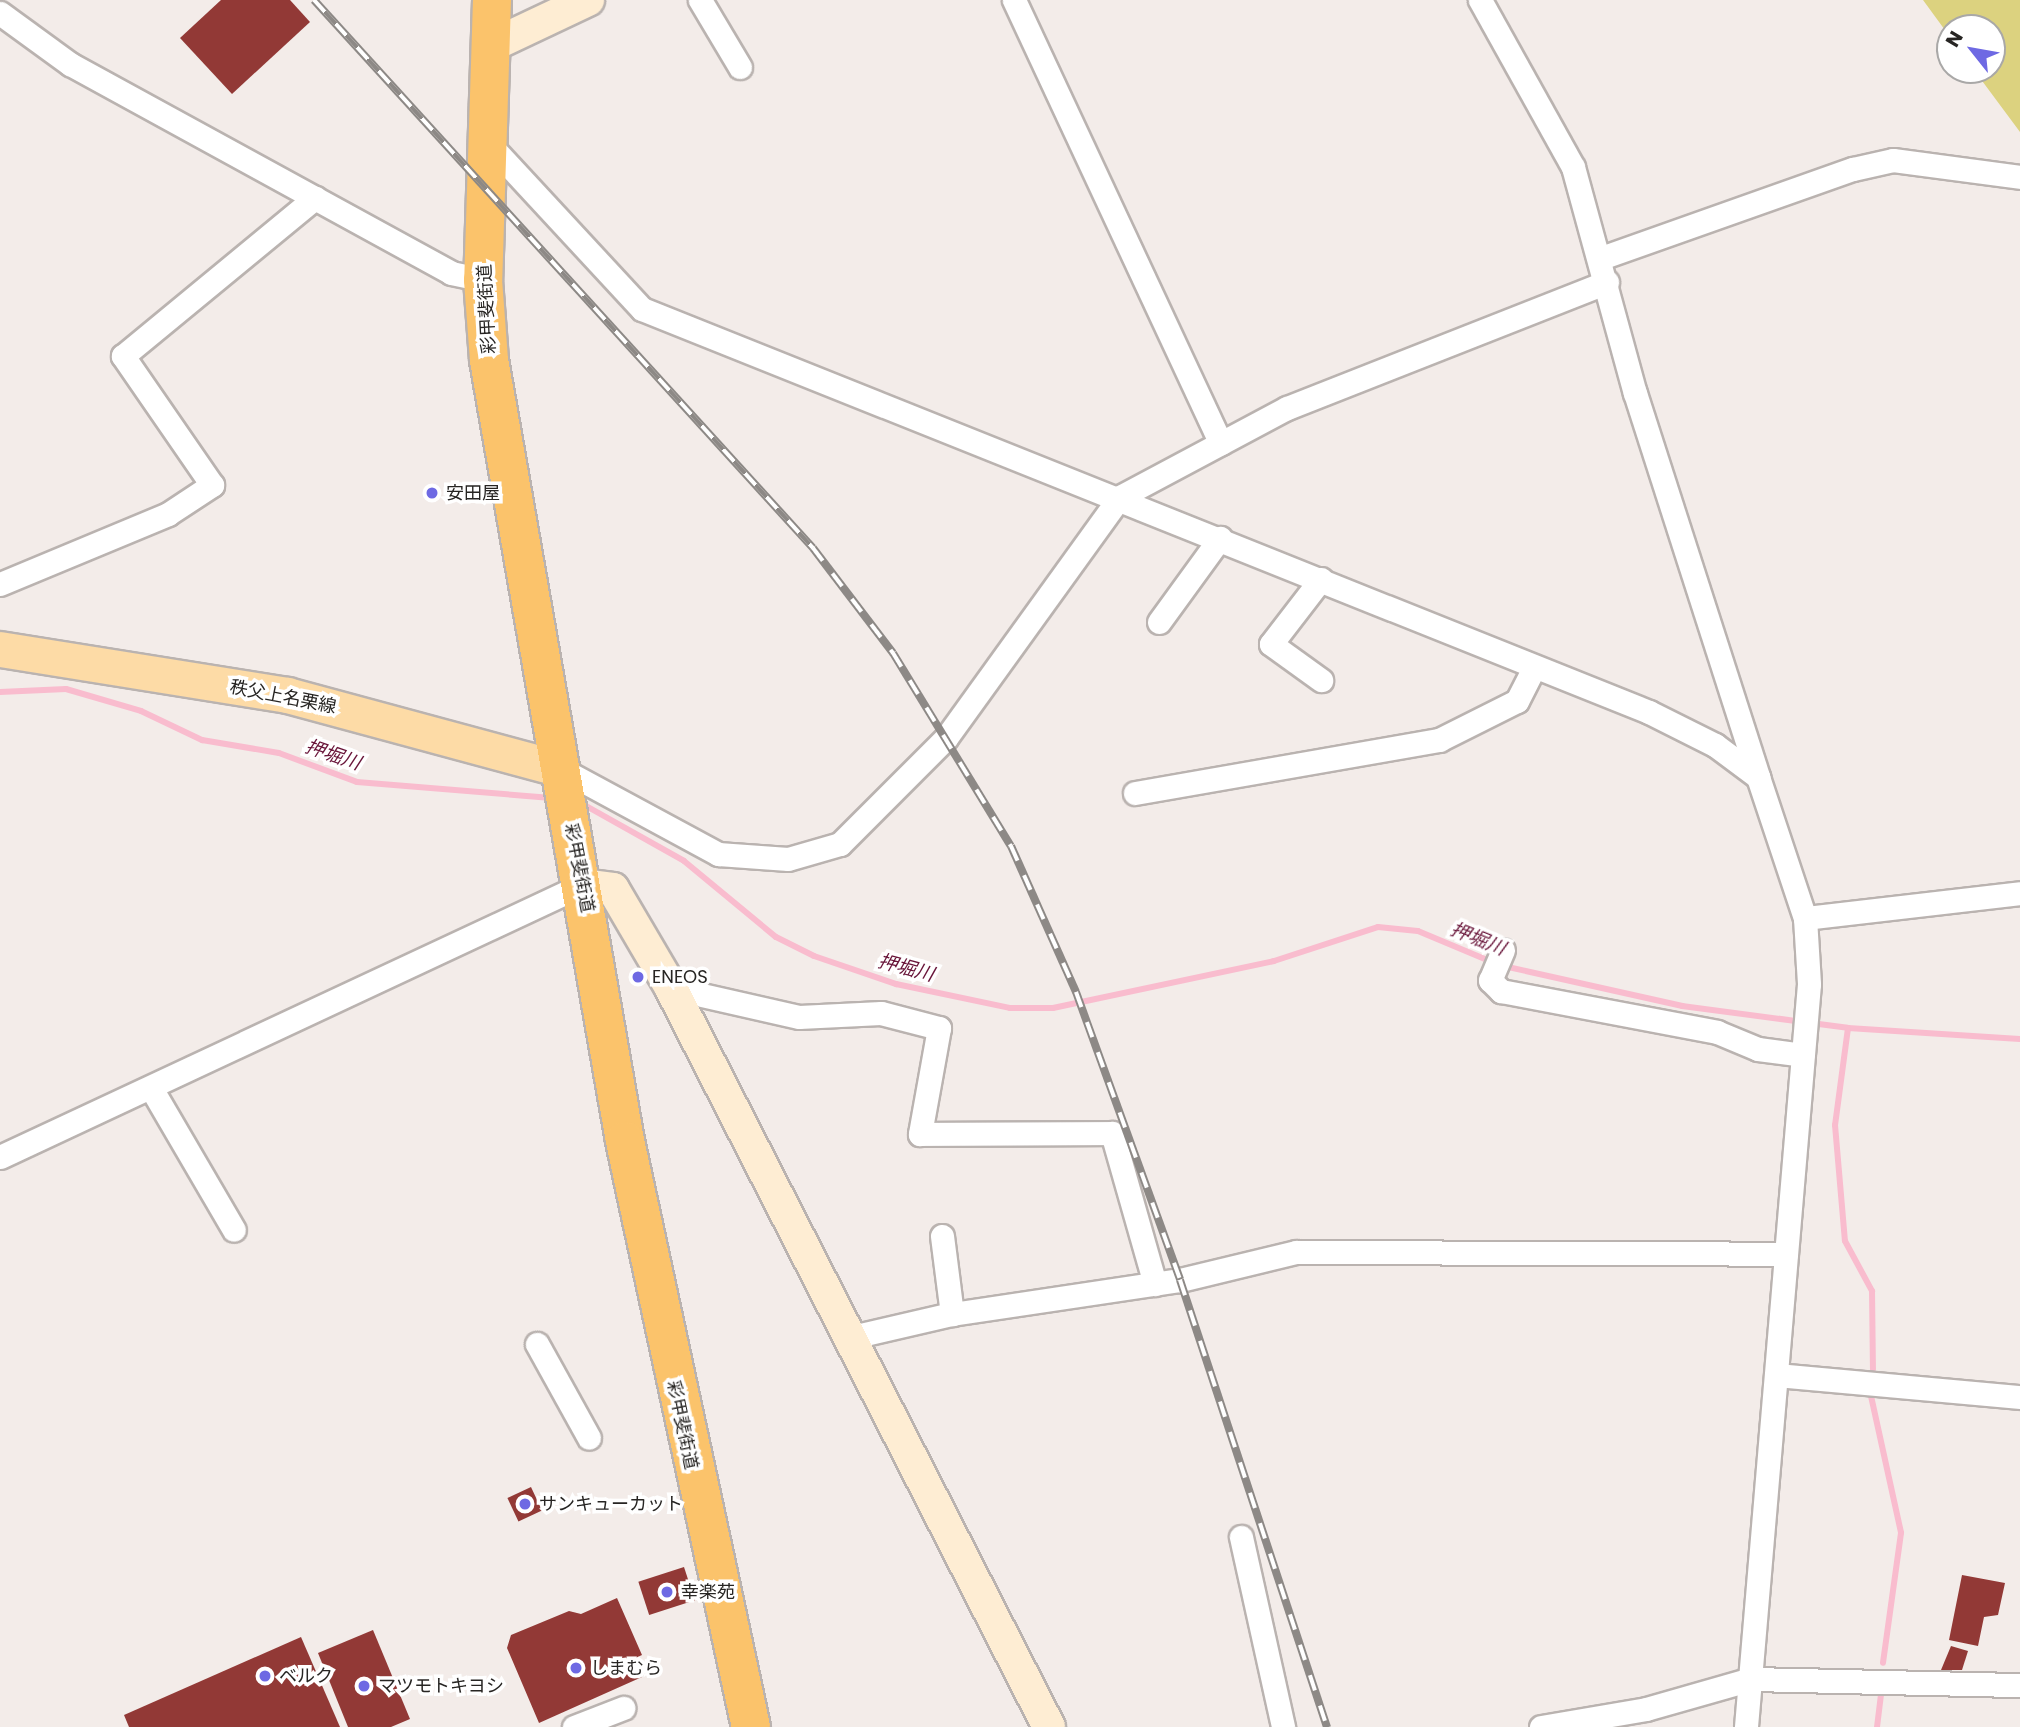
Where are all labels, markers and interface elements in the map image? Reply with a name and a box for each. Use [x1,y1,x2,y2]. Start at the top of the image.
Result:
north arrow [1936,14,2006,84]
text: N [1939,26,1970,52]
street label: 彩甲斐街道 [474,263,500,355]
place label: 安田屋 [446,482,500,504]
marker: 安田屋 [424,485,440,501]
street label: 秩父上名栗線 [228,676,338,718]
water label: 押堀川 [302,735,364,775]
street label: 彩甲斐街道 [560,822,598,914]
water label: 押堀川 [1447,918,1509,960]
water label: 押堀川 [876,950,936,986]
place label: ENEOS [652,966,708,988]
marker: ENEOS [630,969,646,985]
street label: 彩甲斐街道 [662,1379,702,1471]
place label: サンキューカット [539,1493,683,1515]
marker: サンキューカット [517,1496,533,1512]
place label: 幸楽苑 [681,1581,735,1603]
marker: 幸楽苑 [659,1584,675,1600]
place label: しまむら [590,1657,662,1679]
marker: しまむら [568,1660,584,1676]
place label: ベルク [279,1665,333,1687]
marker: ベルク [257,1668,273,1684]
place label: マツモトキヨシ [378,1675,504,1697]
marker: マツモトキヨシ [356,1678,372,1694]

